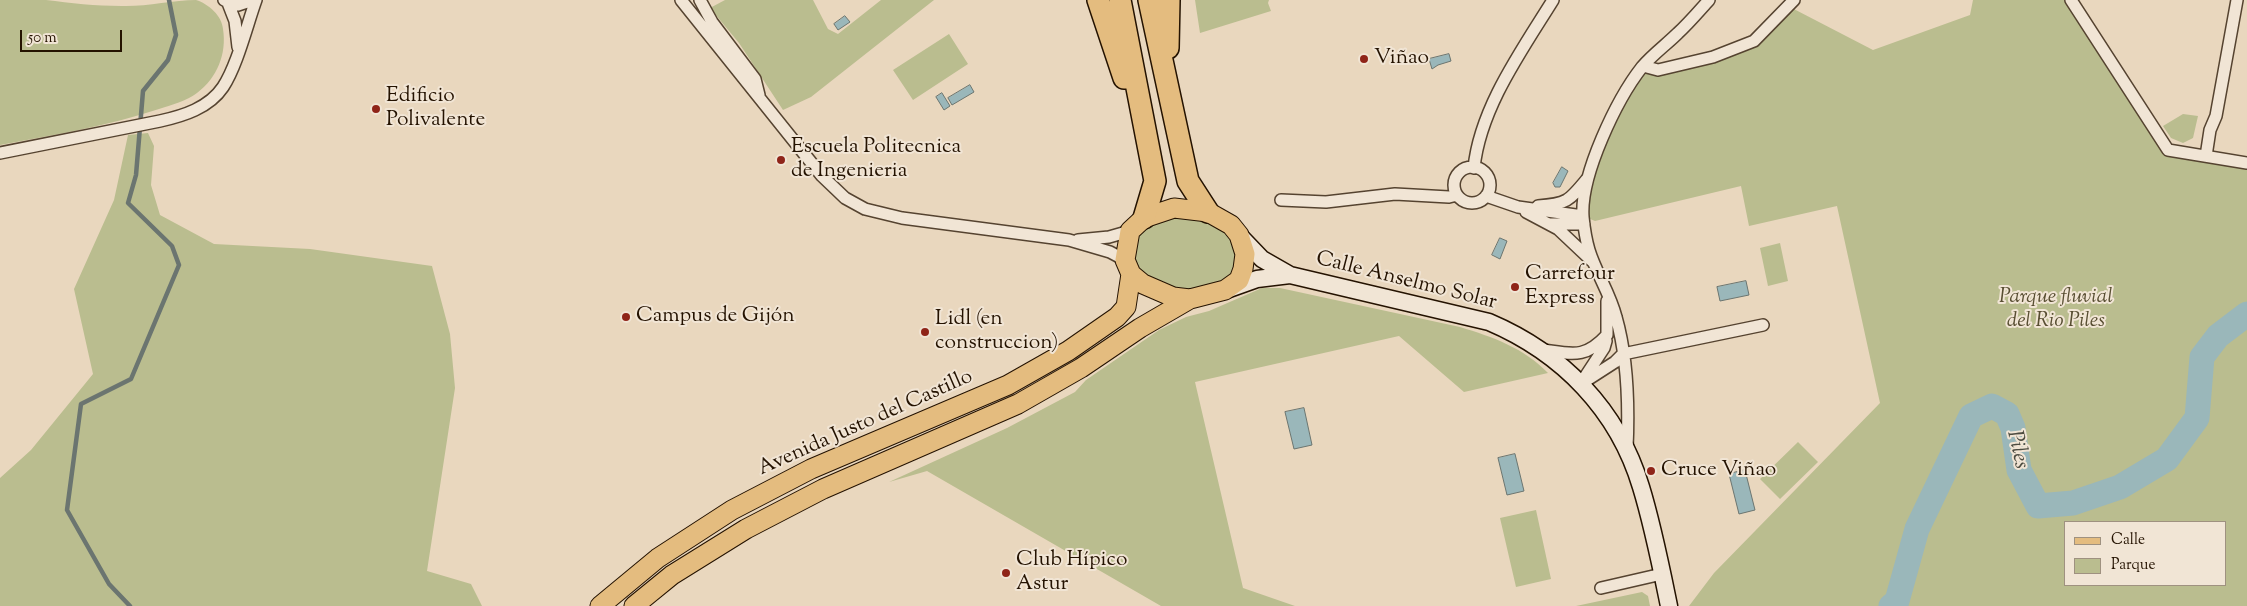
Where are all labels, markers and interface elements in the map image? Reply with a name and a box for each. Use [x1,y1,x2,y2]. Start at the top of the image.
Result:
scale bar [22,20,125,52]
text: 50 m [28,28,57,49]
place label: Viñao [1374,46,1429,72]
marker: Viñao [1358,53,1370,65]
place label: Edificio Polivalente [386,84,485,134]
marker: Edificio Polivalente [370,103,382,115]
place label: Escuela Politecnica de Ingenieria [791,135,961,185]
marker: Escuela Politecnica de Ingenieria [775,154,787,166]
street label: Calle Anselmo Solar [1313,247,1499,317]
place label: Carrefour Express [1525,262,1615,312]
marker: Carrefour Express [1509,281,1521,293]
park label: Parque fluvial del Rio Piles [1999,285,2113,335]
place label: Campus de Gijón [636,304,795,330]
place label: Lidl (en construccion) [935,307,1058,357]
marker: Campus de Gijón [620,311,632,323]
marker: Lidl (en construccion) [919,326,931,338]
street label: Avenida Justo del Castillo [755,365,977,483]
water label: Piles [1999,428,2033,472]
place label: Cruce Viñao [1661,458,1776,484]
marker: Cruce Viñao [1645,465,1657,477]
legend [2064,521,2227,586]
text: Calle [2111,530,2145,551]
place label: Club Hípico Astur [1016,548,1127,598]
text: Parque [2111,555,2155,576]
marker: Club Hípico Astur [1000,567,1012,579]

